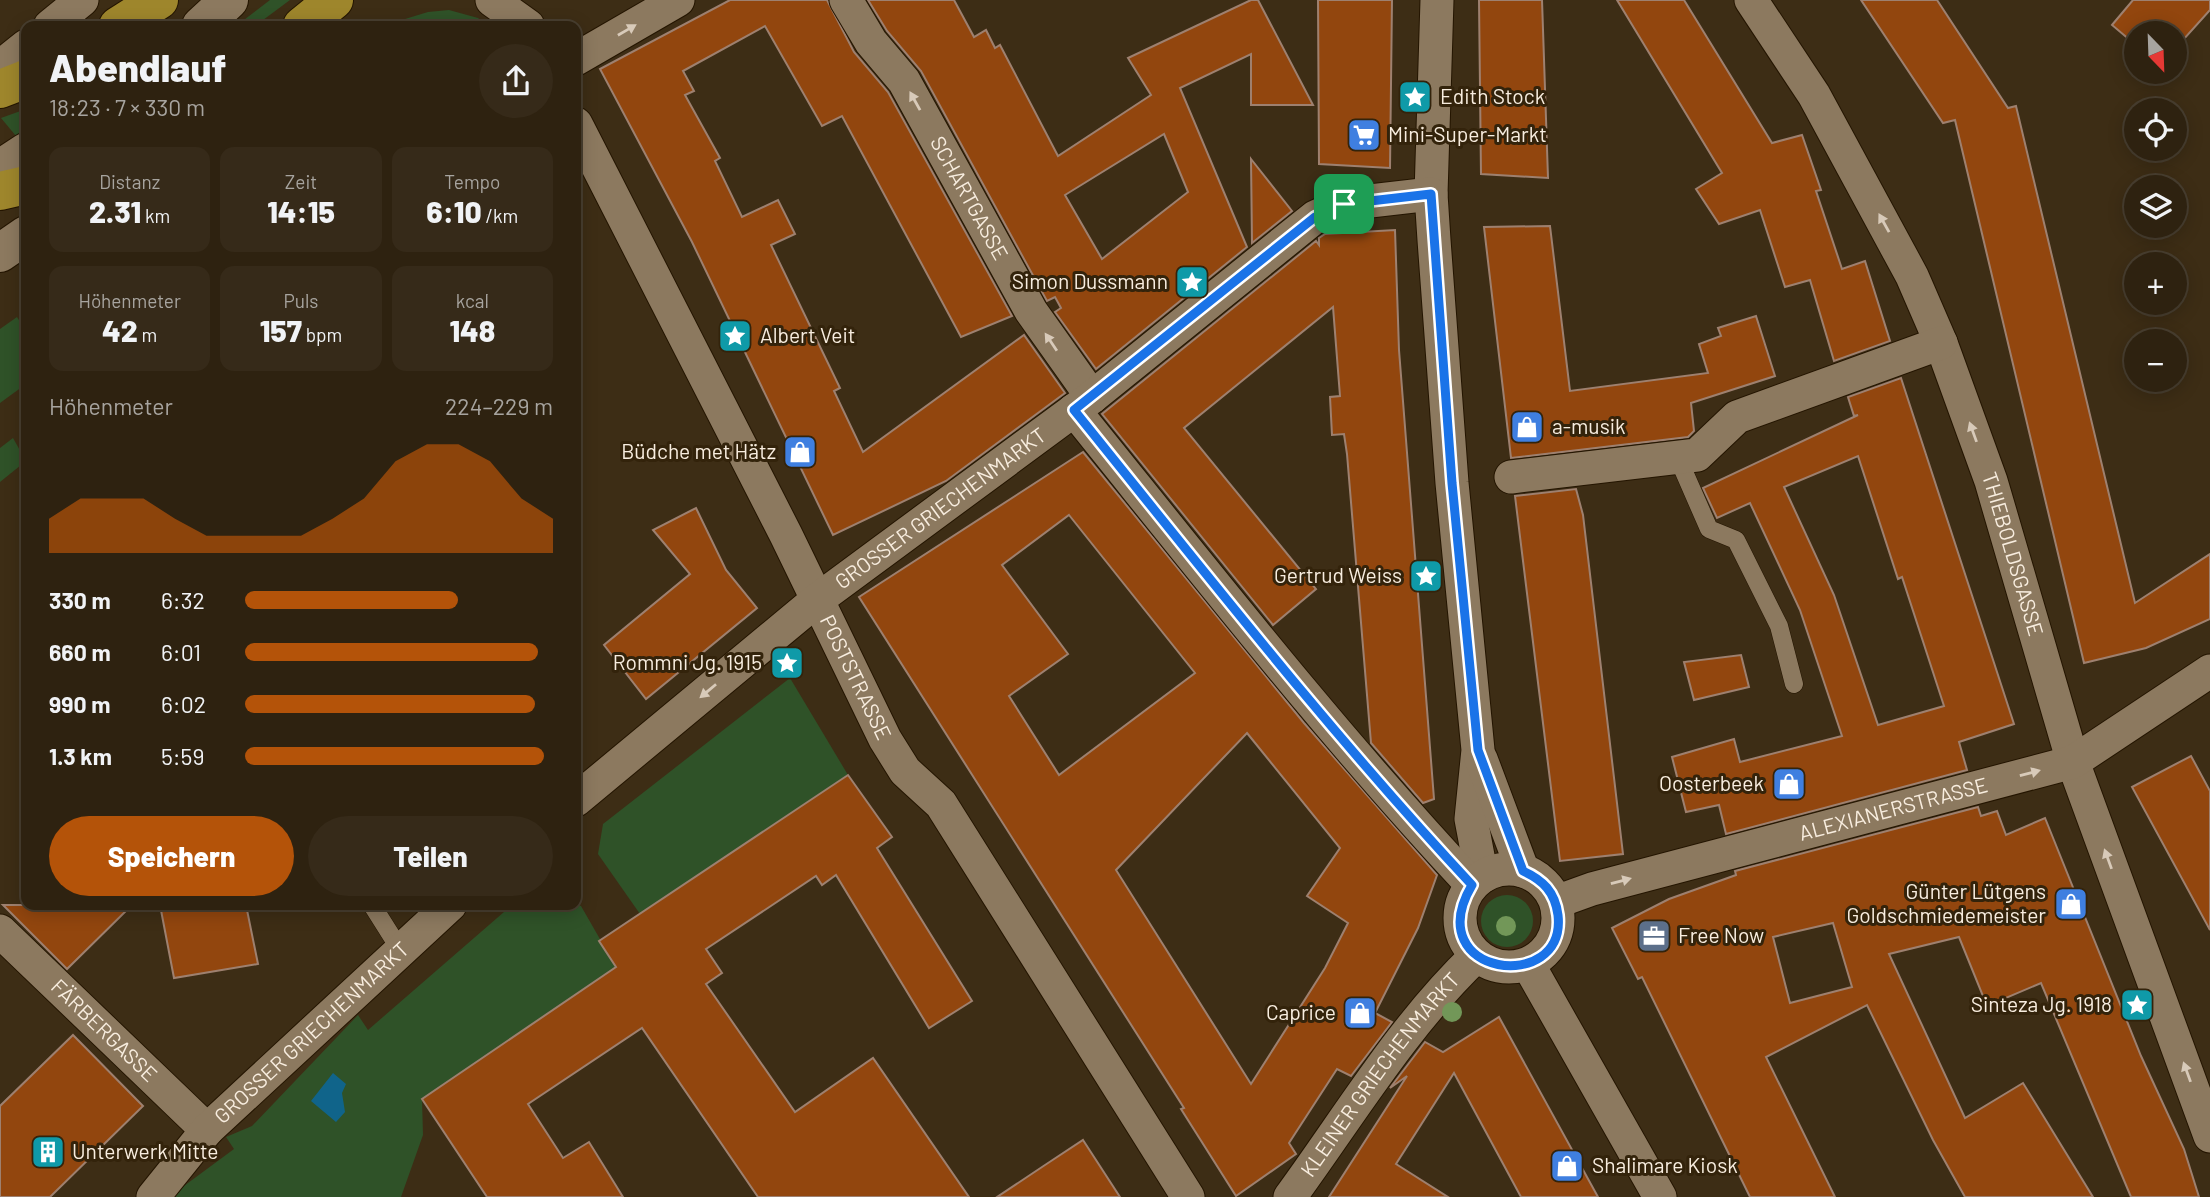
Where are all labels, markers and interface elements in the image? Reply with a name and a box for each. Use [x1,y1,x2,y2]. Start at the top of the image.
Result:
north arrow [2124,21,2188,84]
map controls [2124,21,2187,392]
one-way arrow [617,24,637,36]
text: Abendlauf [49,44,226,90]
button: share [479,44,553,118]
place icon: Edith Stock [1396,78,1434,116]
place label: Edith Stock [1440,83,1545,108]
one-way arrow [909,91,921,111]
text: 18:23 · 7 × 330 m [49,93,205,121]
button: locate [2124,98,2187,161]
supermarket icon: Mini-Super-Markt [1345,116,1383,154]
place label: Mini-Super-Markt [1388,121,1547,146]
street label: SCHARTGASSE [926,131,1014,264]
text: Distanz [99,170,160,193]
text: Zeit [285,170,317,193]
text: Tempo [444,170,500,193]
pin [1314,174,1374,234]
button: layers [2124,175,2187,238]
icon: arrive [1325,185,1363,223]
text: 2.31 [89,193,141,229]
text: 14:15 [267,193,335,229]
text: 6:10 [426,193,482,229]
text: km [141,204,170,227]
text: /km [482,204,518,227]
one-way arrow [1878,213,1889,233]
button: + [2124,252,2187,315]
place icon: Simon Dussmann [1173,263,1211,301]
place label: Simon Dussmann [1012,268,1168,293]
text: Höhenmeter [78,289,181,312]
text: Puls [284,289,318,312]
text: kcal [456,289,489,312]
text: 42 [102,312,138,348]
text: 157 [260,312,302,348]
text: 148 [449,312,495,348]
place icon: Albert Veit [716,317,754,355]
place label: Albert Veit [760,322,855,347]
text: m [138,323,157,346]
text: bpm [302,323,342,346]
button: − [2124,329,2187,392]
one-way arrow [1045,332,1058,351]
text: Höhenmeter [49,392,173,420]
text: 224–229 m [445,392,553,420]
shop icon: a-musik [1508,408,1546,446]
place label: a-musik [1552,413,1626,438]
street label: GROSSER GRIECHENMARKT [830,421,1050,593]
one-way arrow [1967,421,1978,442]
shop icon: Büdche met Hätz [781,433,819,471]
place label: Büdche met Hätz [621,438,776,463]
street label: THIEBOLDSGASSE [1978,468,2050,639]
place icon: Gertrud Weiss [1407,557,1445,595]
place label: Gertrud Weiss [1274,562,1402,587]
text: 330 m [49,586,111,614]
text: 6:32 [161,586,205,614]
street label: POSTSTRASSE [816,610,897,744]
text: 660 m [49,638,111,666]
text: 6:01 [161,638,201,666]
place icon: Rommni Jg. 1915 [768,644,806,682]
place label: Rommni Jg. 1915 [613,649,762,674]
one-way arrow [700,683,718,698]
text: 990 m [49,690,110,718]
text: 6:02 [161,690,206,718]
text: 1.3 km [49,742,112,770]
text: 5:59 [161,742,204,770]
shop icon: Oosterbeek [1770,765,1808,803]
one-way arrow [2019,767,2041,778]
place label: Oosterbeek [1659,770,1764,795]
street label: ALEXIANERSTRASSE [1796,771,1990,845]
button: Speichern [49,816,294,896]
button: Teilen [308,816,553,896]
one-way arrow [2102,848,2113,869]
one-way arrow [1610,875,1632,886]
place label: Günter Lütgens Goldschmiedemeister [1846,878,2046,927]
shop icon: Günter Lütgens Goldschmiedemeister [2052,885,2090,923]
office icon: Free Now [1635,917,1673,955]
place label: Free Now [1678,922,1764,947]
street label: GROSSER GRIECHENMARKT [209,936,413,1128]
street label: KLEINER GRIECHENMARKT [1295,966,1464,1181]
street label: FÄRBERGASSE [47,973,163,1086]
place icon: Sinteza Jg. 1918 [2118,986,2156,1024]
place label: Sinteza Jg. 1918 [1971,991,2112,1016]
shop icon: Caprice [1341,994,1379,1032]
place label: Caprice [1266,999,1336,1024]
one-way arrow [2181,1062,2192,1083]
building icon: Unterwerk Mitte [29,1133,67,1171]
place label: Unterwerk Mitte [72,1138,219,1163]
shop icon: Shalimare Kiosk [1548,1147,1586,1185]
place label: Shalimare Kiosk [1592,1152,1738,1177]

